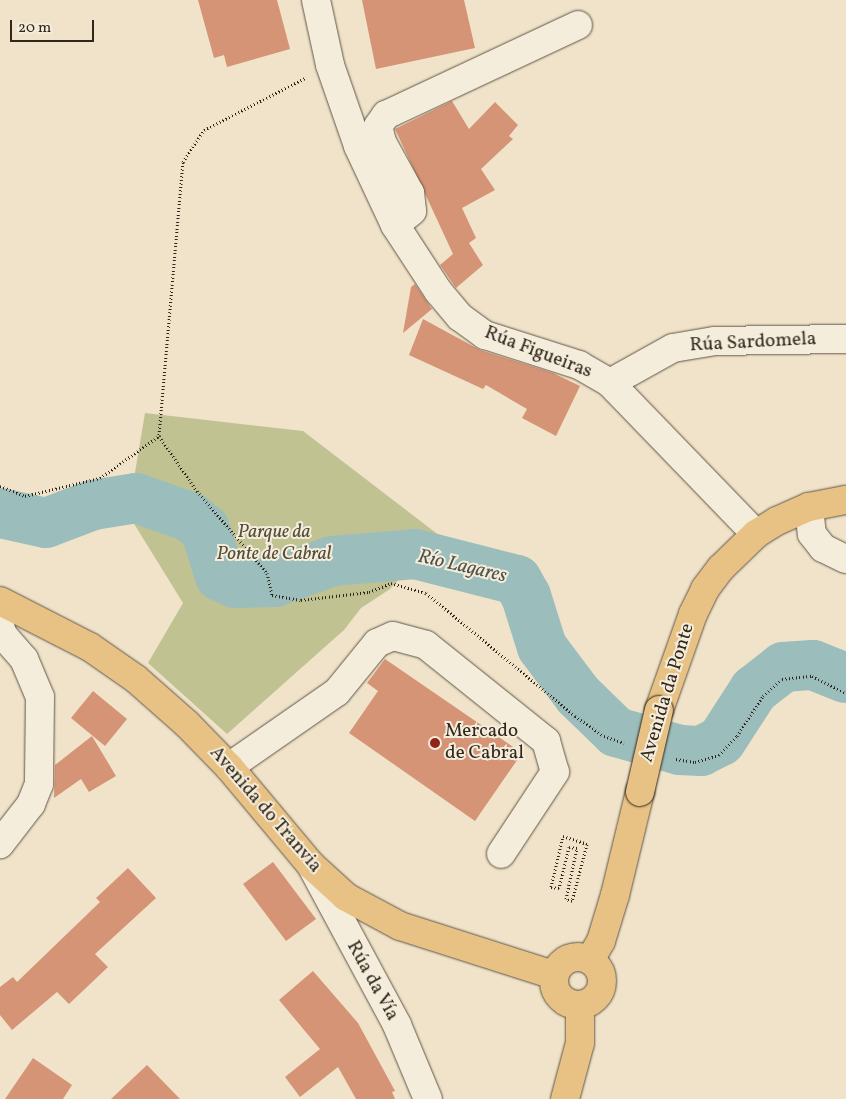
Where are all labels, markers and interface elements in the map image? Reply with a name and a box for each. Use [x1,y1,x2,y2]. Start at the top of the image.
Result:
scale bar [12,10,96,42]
text: 20 m [18,18,51,39]
street label: Rúa Figueiras [481,322,595,384]
street label: Rúa Sardomela [689,328,817,358]
park label: Parque da Ponte de Cabral [217,522,331,566]
water label: Río Lagares [415,545,509,589]
street label: Avenida da Ponte [636,621,700,765]
place label: Mercado de Cabral [445,721,524,765]
marker: Mercado de Cabral [429,737,441,749]
street label: Avenida do Tranvia [204,742,326,878]
street label: Rúa da Vía [341,937,403,1025]

